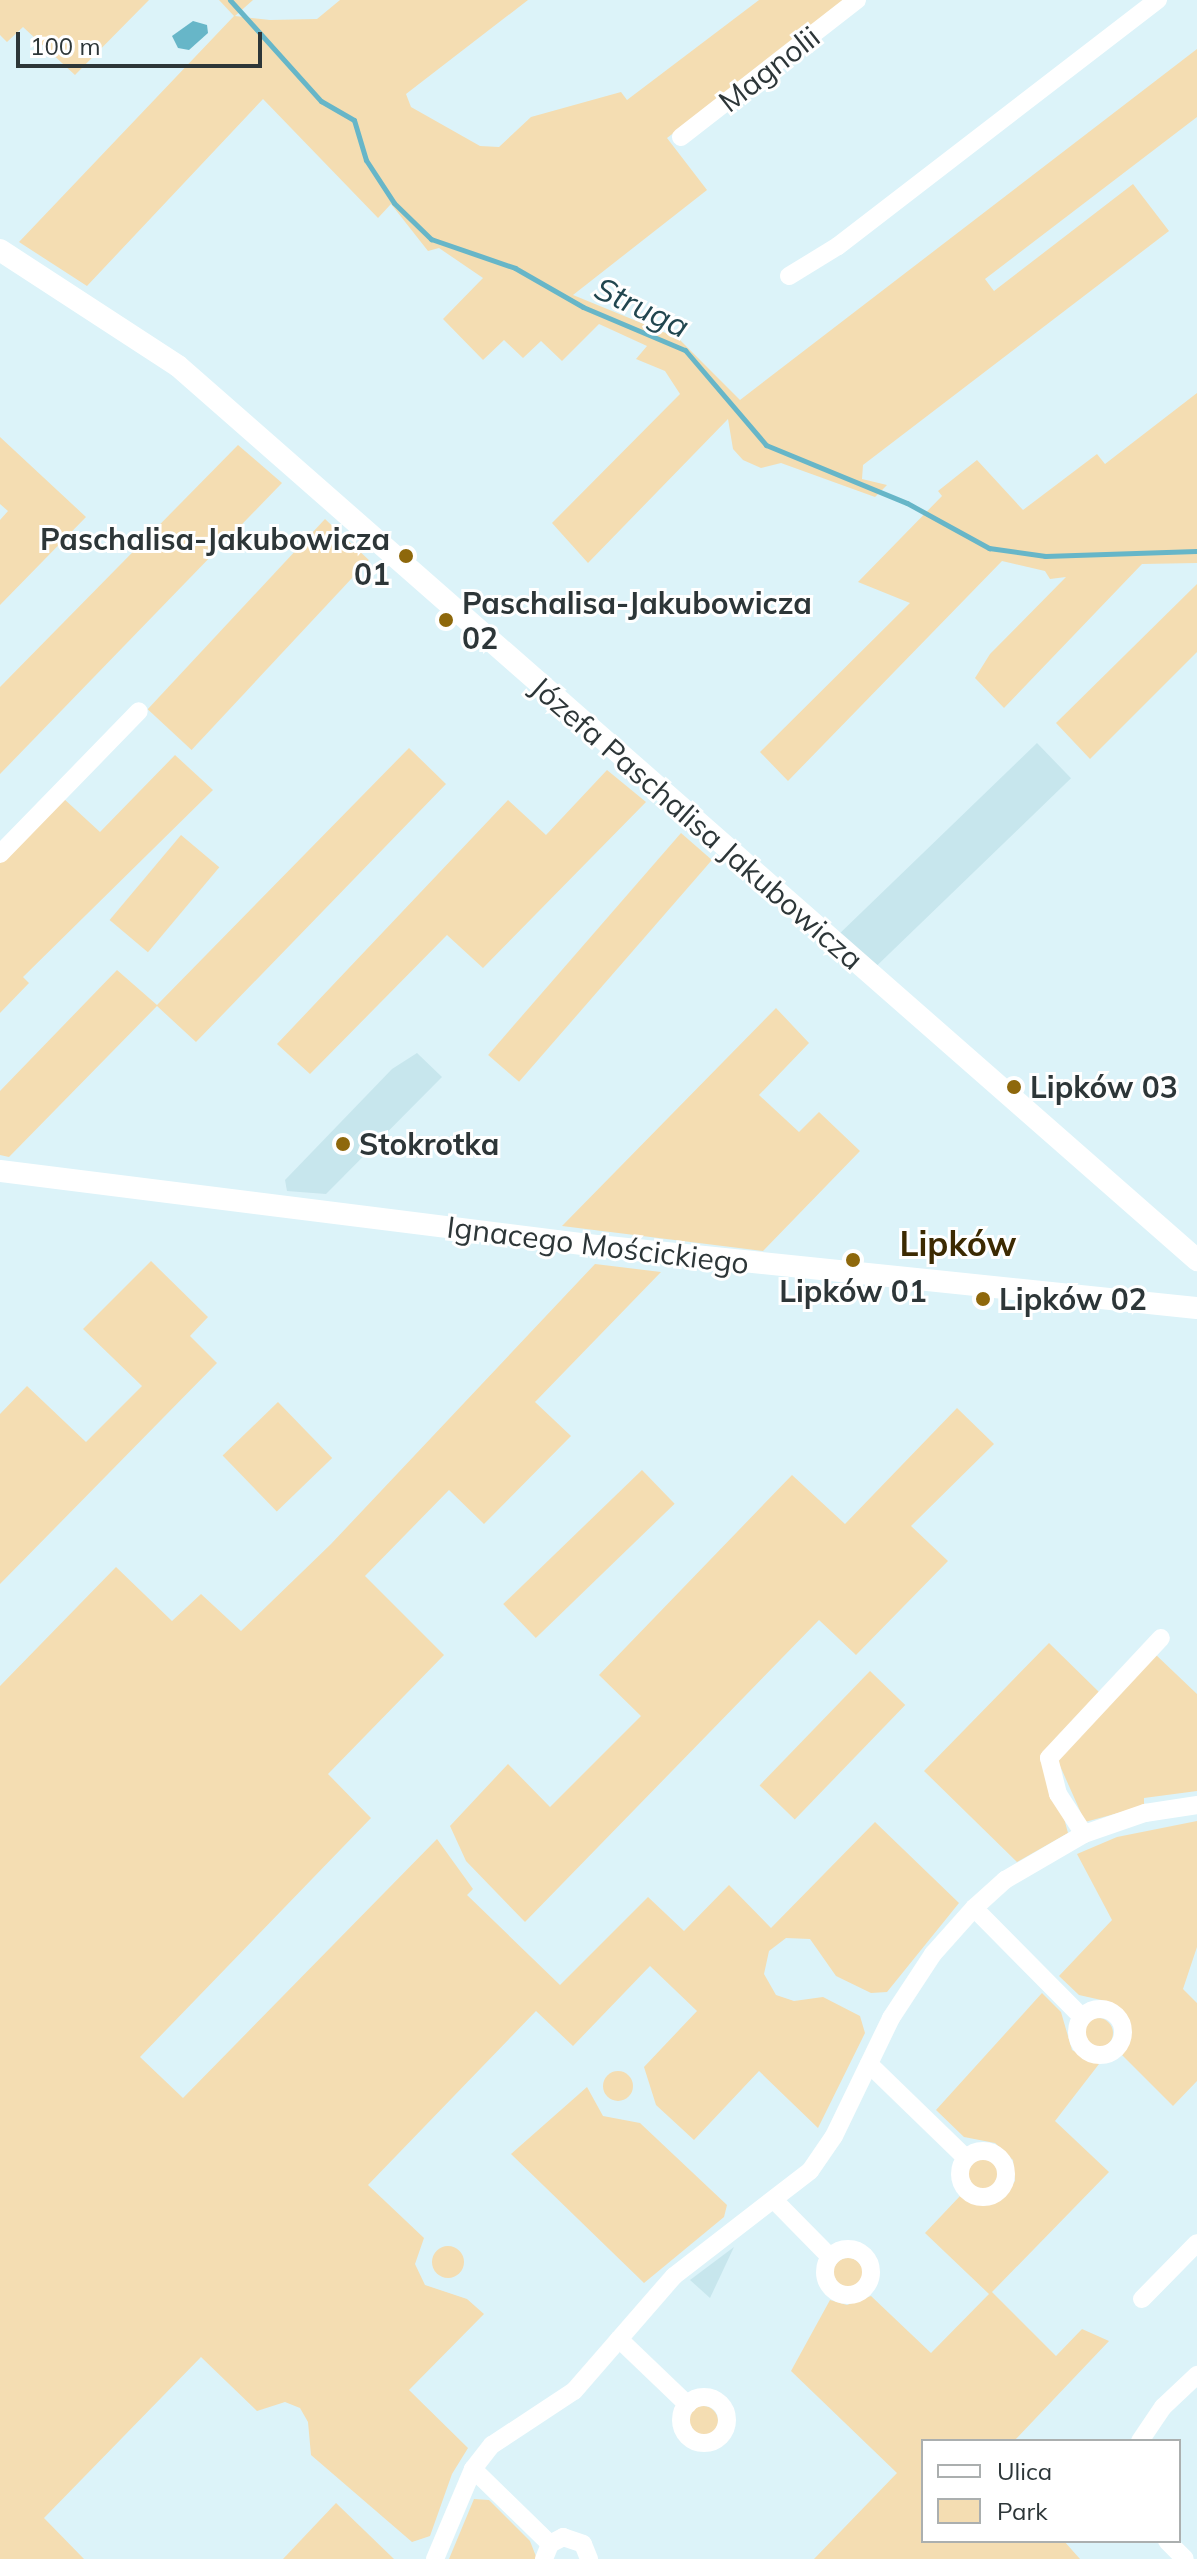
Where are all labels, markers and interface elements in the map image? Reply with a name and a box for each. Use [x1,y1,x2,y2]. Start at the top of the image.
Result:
scale bar [20,16,266,66]
street label: Magnolii [711,19,827,119]
text: 100 m [30,31,101,61]
water label: Struga [589,269,695,345]
place label: Paschalisa-Jakubowicza 01 [40,521,390,592]
marker: Paschalisa-Jakubowicza 01 [397,547,415,565]
place label: Paschalisa-Jakubowicza 02 [462,585,812,656]
marker: Paschalisa-Jakubowicza 02 [437,611,455,629]
street label: Józefa Paschalisa Jakubowicza [524,669,870,977]
place label: Lipków 03 [1030,1069,1178,1105]
marker: Lipków 03 [1005,1078,1023,1096]
place label: Stokrotka [359,1126,499,1162]
marker: Stokrotka [334,1135,352,1153]
street label: Ignacego Mościckiego [445,1209,751,1281]
district label: Lipków [899,1224,1017,1264]
marker: Lipków 01 [844,1251,862,1269]
place label: Lipków 01 [779,1273,927,1309]
place label: Lipków 02 [999,1281,1147,1317]
marker: Lipków 02 [974,1290,992,1308]
legend [921,2439,1181,2543]
text: Ulica [997,2456,1052,2486]
text: Park [997,2496,1048,2526]

